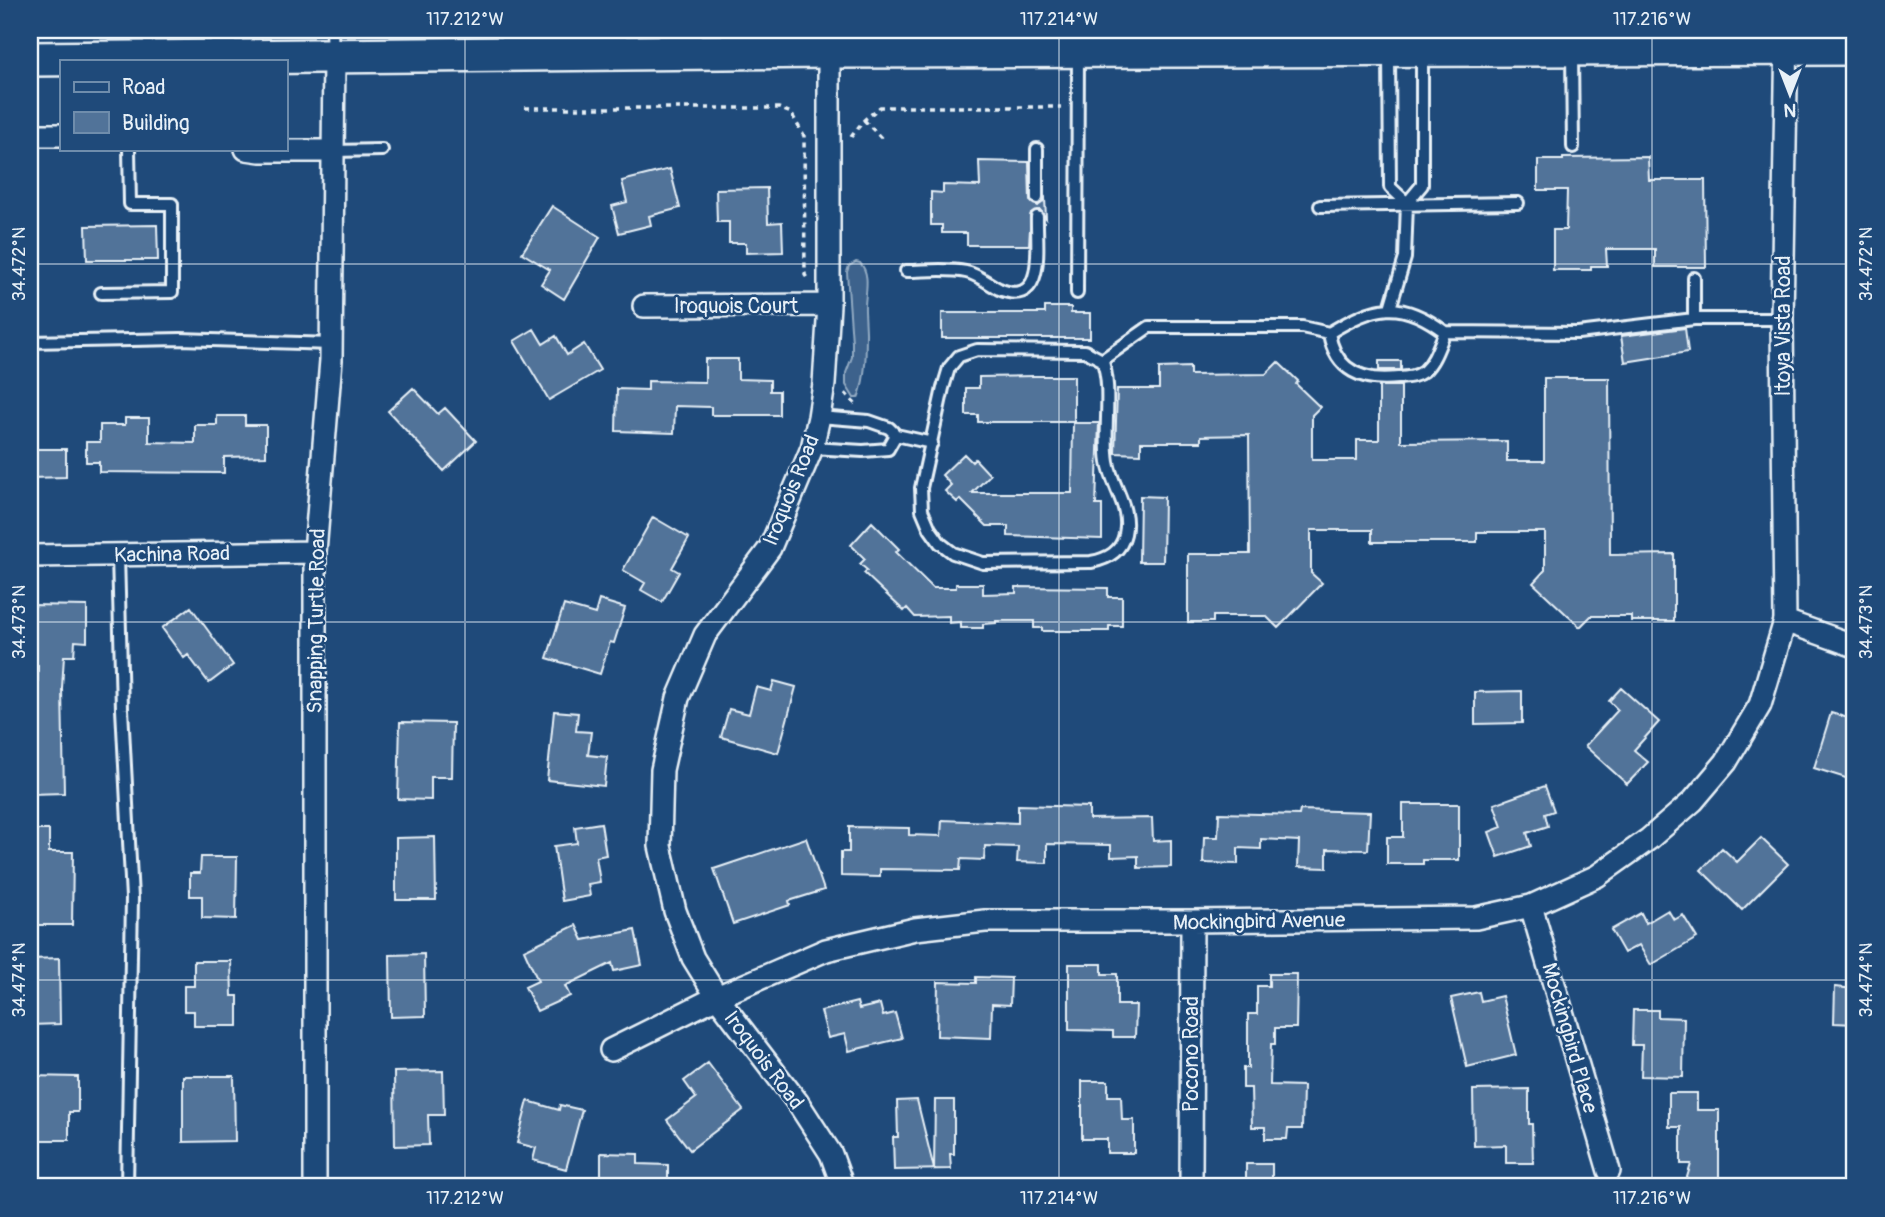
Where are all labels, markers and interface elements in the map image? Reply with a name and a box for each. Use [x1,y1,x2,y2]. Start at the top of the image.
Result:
text: 117.212°W [426,8,504,31]
text: 117.214°W [1020,8,1098,31]
text: 117.216°W [1613,8,1691,31]
legend [60,60,287,150]
north arrow [1756,60,1826,130]
text: Road [122,74,166,101]
text: N [1783,98,1796,122]
text: Building [122,110,189,137]
text: 34.472°N [8,227,31,301]
text: 34.472°N [1855,227,1878,301]
street label: Itoya Vista Road [1770,256,1797,396]
street label: Iroquois Court [674,293,799,320]
street label: Iroquois Road [757,431,826,550]
street label: Snapping Turtle Road [301,528,332,714]
street label: Kachina Road [114,540,230,569]
text: 34.473°N [8,585,31,659]
text: 34.473°N [1855,585,1878,659]
street label: Mockingbird Avenue [1173,906,1346,937]
text: 34.474°N [8,943,31,1017]
text: 34.474°N [1855,943,1878,1017]
street label: Mockingbird Place [1535,960,1604,1117]
street label: Pocono Road [1178,996,1205,1112]
street label: Iroquois Road [718,1005,810,1115]
text: 117.212°W [426,1187,504,1210]
text: 117.214°W [1020,1187,1098,1210]
text: 117.216°W [1613,1187,1691,1210]

